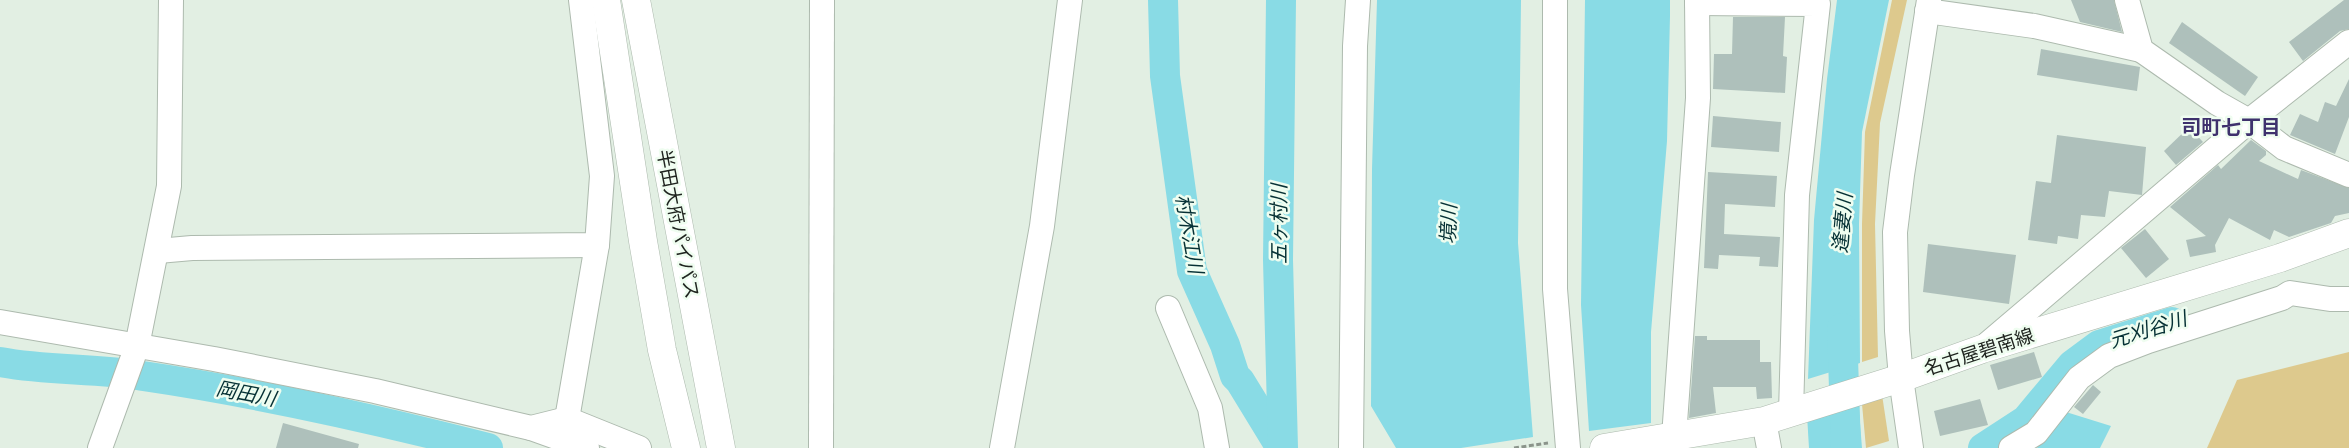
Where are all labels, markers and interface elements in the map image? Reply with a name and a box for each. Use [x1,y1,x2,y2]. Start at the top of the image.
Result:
district label: 司町七丁目 [2181,113,2281,142]
street label: 半田大府パイパス [650,147,706,301]
water label: 五ヶ村川 [1265,182,1294,264]
water label: 逢妻川 [1826,190,1860,254]
water label: 村木江川 [1168,192,1211,278]
water label: 境川 [1434,202,1464,244]
water label: 元刈谷川 [2106,304,2192,356]
street label: 名古屋碧南線 [1921,322,2037,382]
water label: 岡田川 [214,374,280,414]

